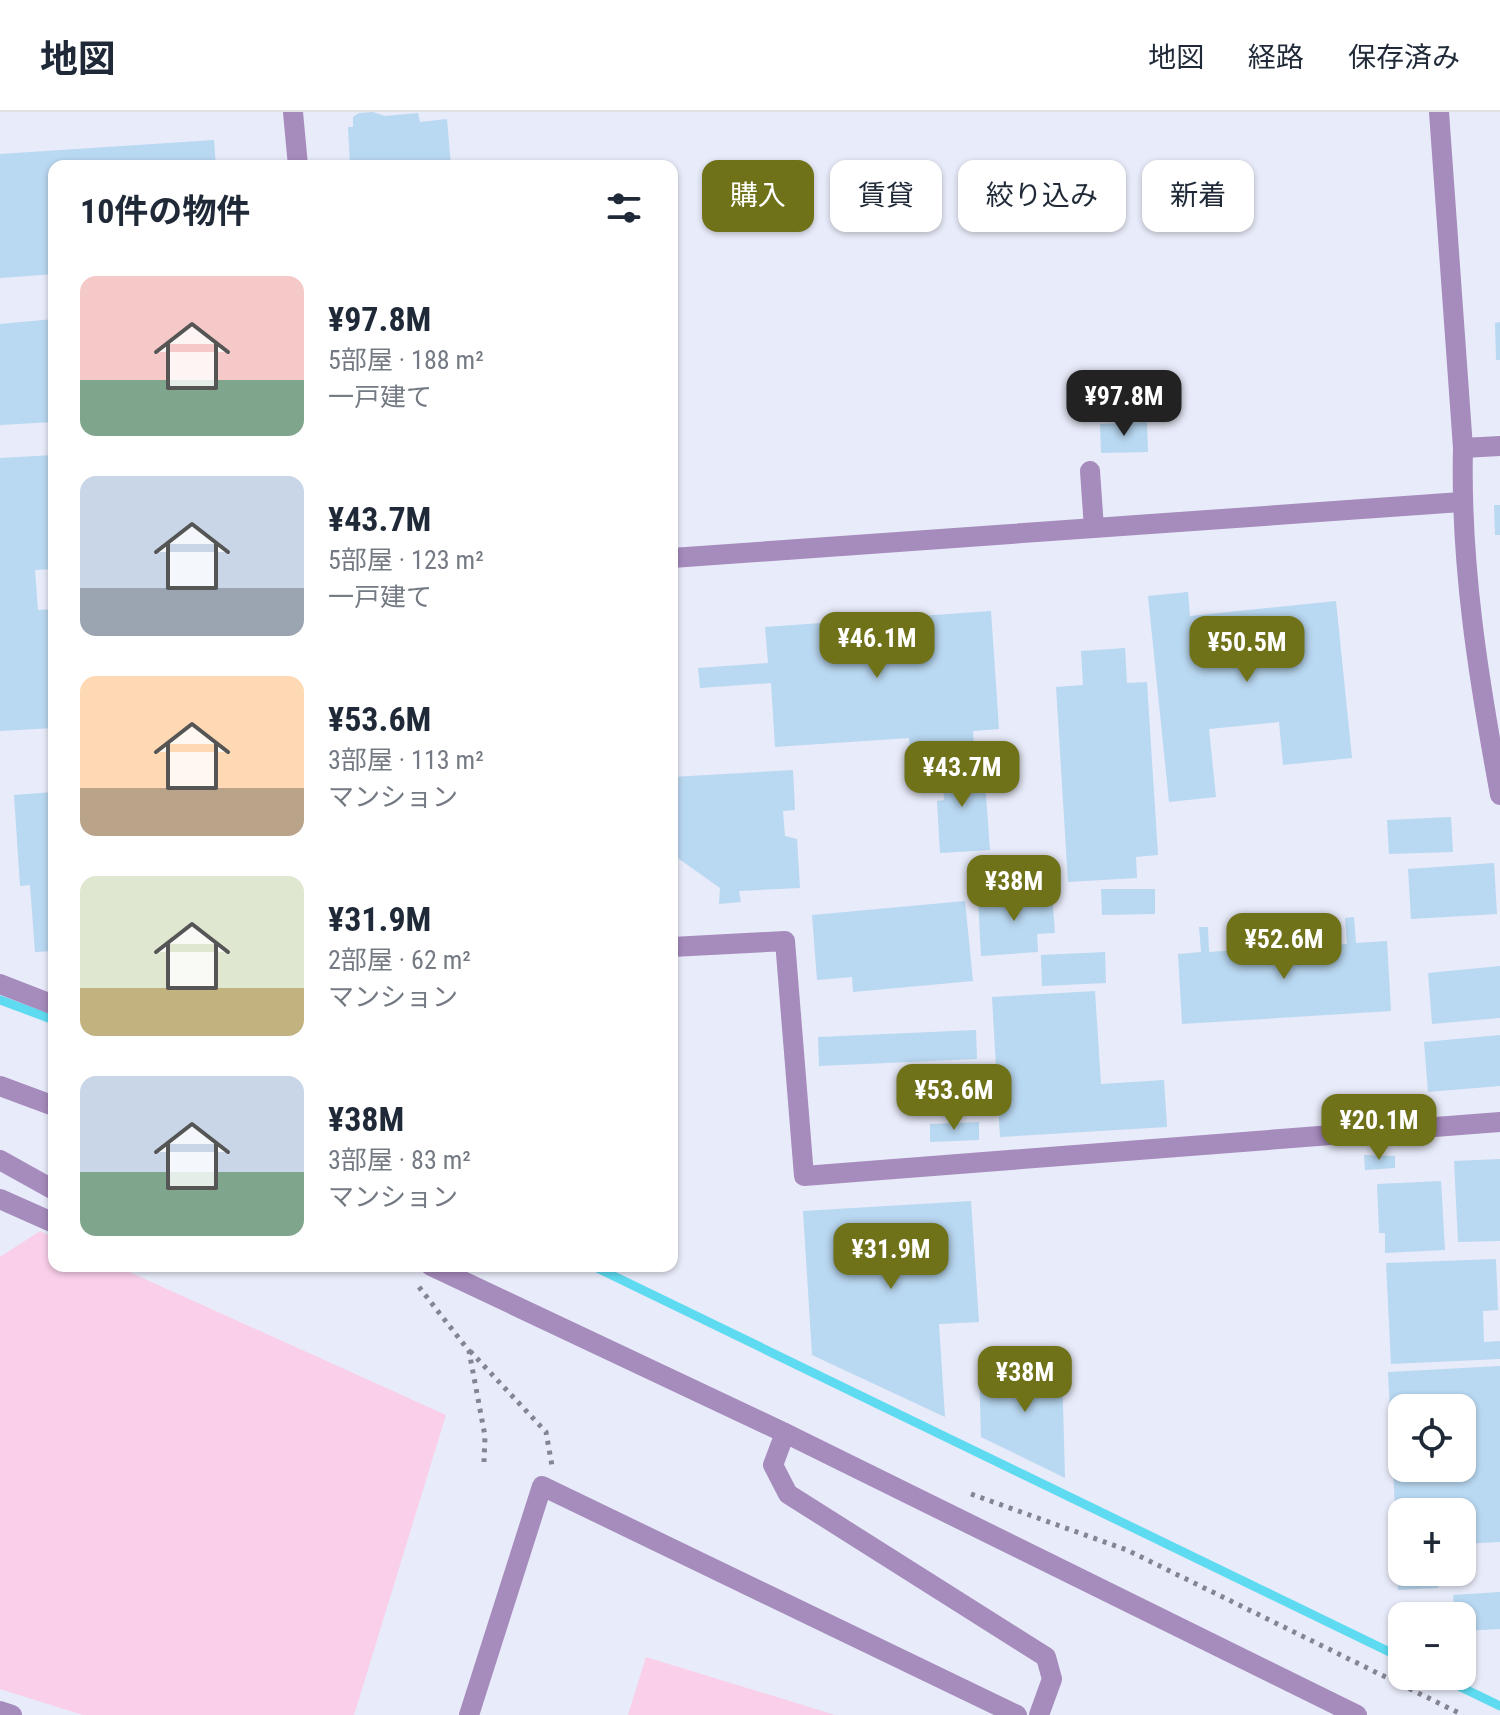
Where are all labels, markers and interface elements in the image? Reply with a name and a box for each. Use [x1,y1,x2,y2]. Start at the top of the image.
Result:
text: 地図 [40,37,116,81]
text: 地図 [1148,41,1204,74]
text: 経路 [1248,41,1304,74]
text: 保存済み [1348,41,1460,74]
chip: 購入 [702,160,814,232]
chip: 賃貸 [830,160,942,232]
chip: 絞り込み [958,160,1126,232]
chip: 新着 [1142,160,1254,232]
icon: filters [602,186,646,230]
text: 10件の物件 [80,191,250,231]
text: ¥97.8M [328,299,431,339]
icon: home [144,308,240,404]
text: 5部屋 · 188 m² [328,345,484,375]
pin: ¥97.8M [1059,370,1189,438]
text: ¥97.8M [1084,381,1164,411]
text: 一戸建て [328,382,432,412]
text: ¥43.7M [328,499,431,539]
icon: home [144,508,240,604]
text: 5部屋 · 123 m² [328,545,484,575]
text: 一戸建て [328,582,432,612]
pin: ¥46.1M [812,612,942,680]
pin: ¥50.5M [1182,616,1312,684]
text: ¥46.1M [837,623,917,653]
text: ¥50.5M [1207,627,1287,657]
text: ¥53.6M [328,699,431,739]
icon: home [144,708,240,804]
pin: ¥43.7M [897,741,1027,809]
text: 3部屋 · 113 m² [328,745,484,775]
text: ¥43.7M [922,752,1002,782]
text: マンション [328,782,458,812]
pin: ¥38M [967,855,1061,923]
text: ¥38M [985,866,1043,896]
text: ¥31.9M [328,899,431,939]
icon: home [144,908,240,1004]
pin: ¥52.6M [1219,913,1349,981]
text: ¥52.6M [1244,924,1324,954]
text: 2部屋 · 62 m² [328,945,471,975]
text: マンション [328,982,458,1012]
pin: ¥53.6M [889,1064,1019,1132]
text: ¥53.6M [914,1075,994,1105]
pin: ¥20.1M [1314,1094,1444,1162]
text: ¥38M [328,1099,404,1139]
text: ¥20.1M [1339,1105,1419,1135]
icon: home [144,1108,240,1204]
text: 3部屋 · 83 m² [328,1145,471,1175]
text: マンション [328,1182,458,1212]
pin: ¥31.9M [826,1223,956,1291]
text: ¥31.9M [851,1234,931,1264]
pin: ¥38M [978,1346,1072,1414]
text: ¥38M [996,1357,1054,1387]
map controls [1388,1394,1476,1690]
button: locate [1388,1394,1476,1482]
button: + [1388,1498,1476,1586]
button: − [1388,1602,1476,1690]

